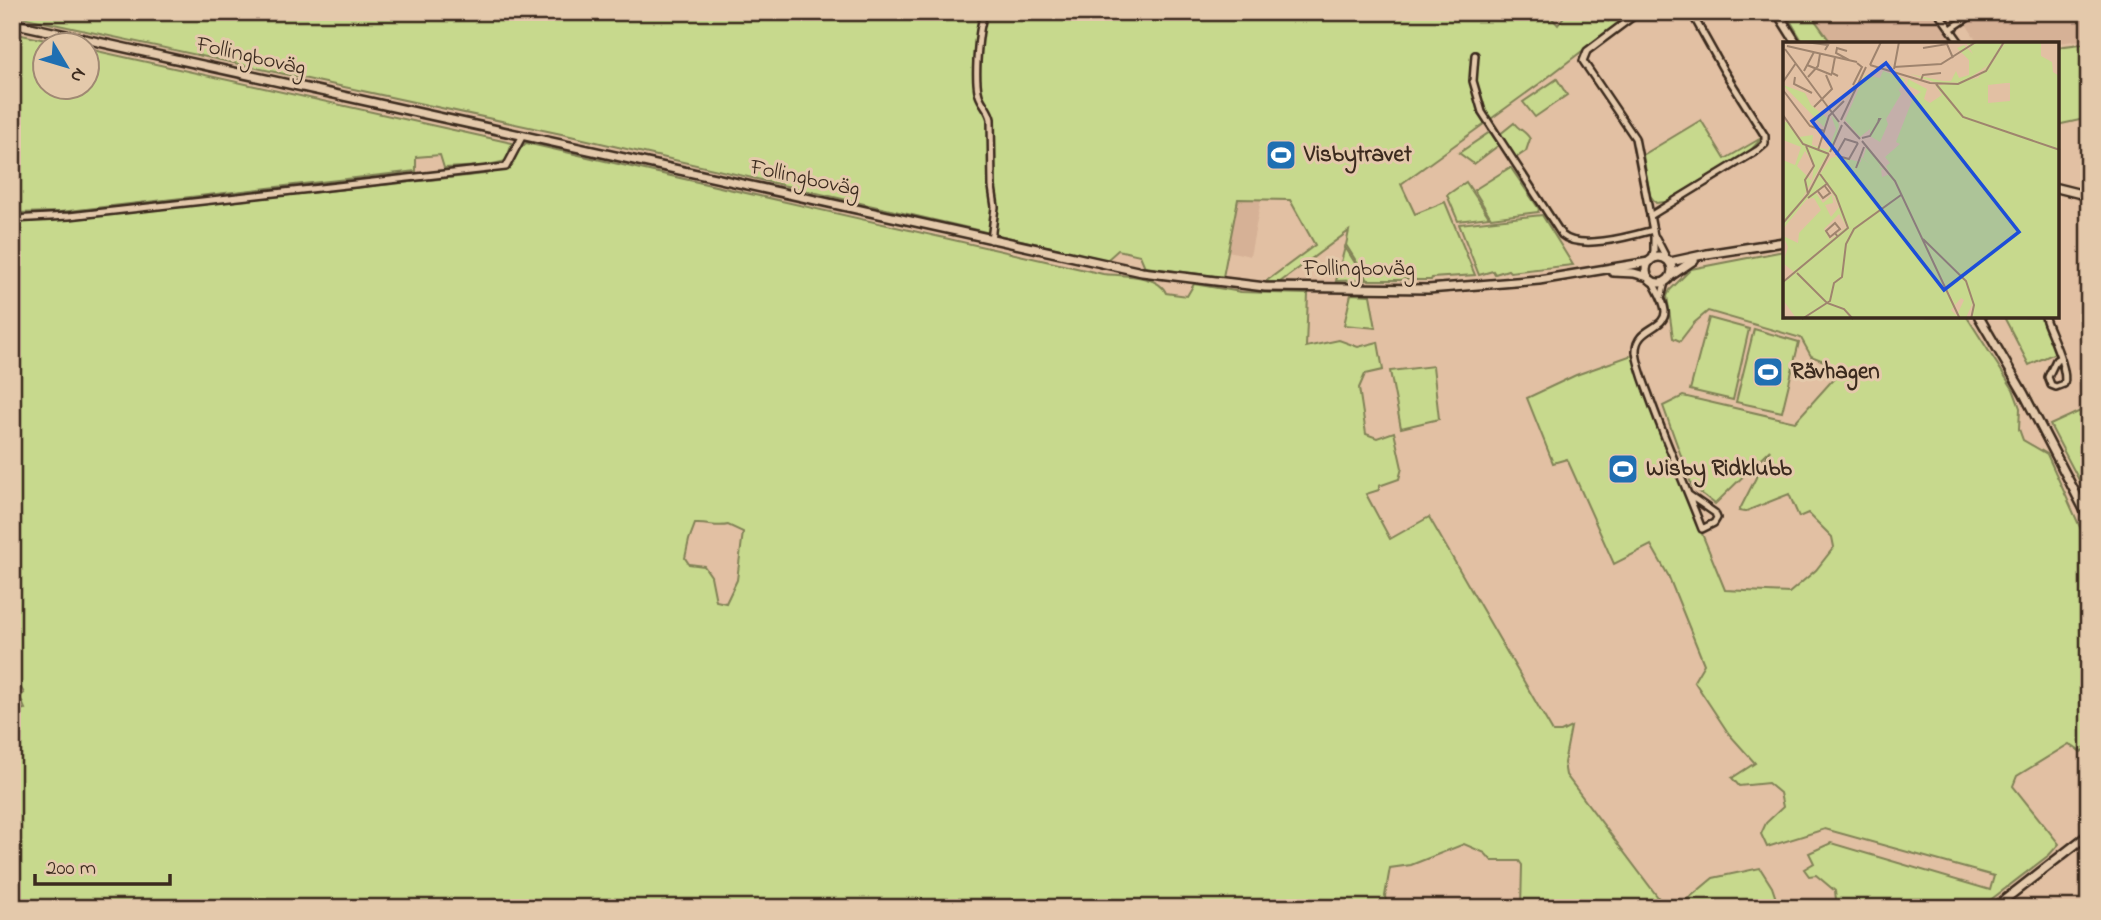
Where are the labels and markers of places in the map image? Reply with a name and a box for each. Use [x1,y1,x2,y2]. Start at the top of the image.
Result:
sports icon: Visbytravet [1264,138,1298,172]
place label: Visbytravet [1303,139,1412,174]
sports icon: Rävhagen [1751,355,1785,389]
place label: Rävhagen [1791,356,1880,391]
sports icon: Wisby Ridklubb [1606,452,1640,486]
place label: Wisby Ridklubb [1646,453,1793,488]

